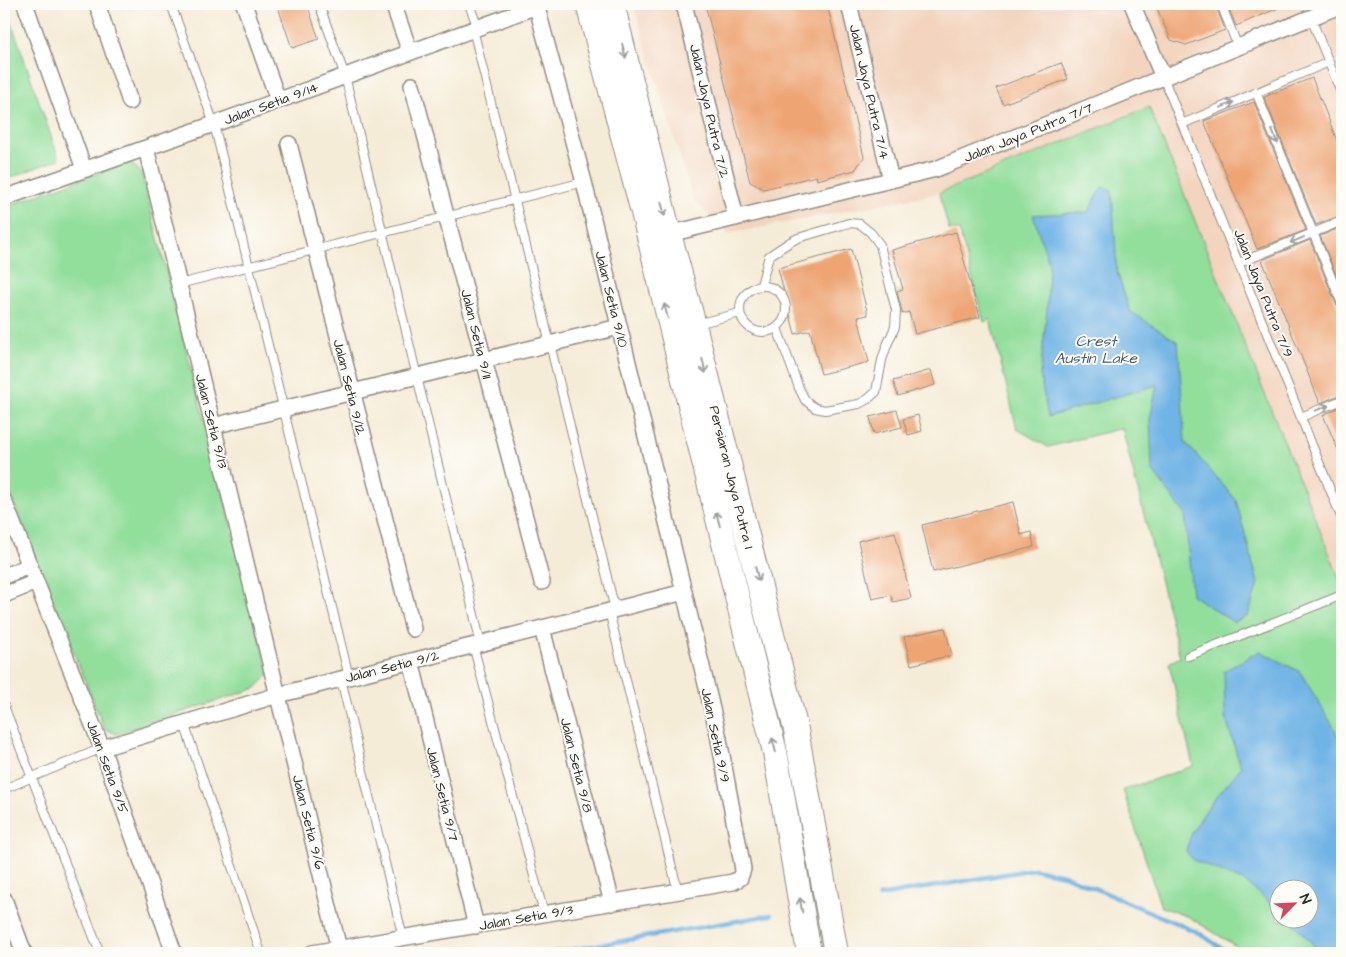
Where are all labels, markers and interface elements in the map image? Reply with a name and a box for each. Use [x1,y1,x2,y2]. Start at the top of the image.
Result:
street label: Jalan Jaya Putra 7/4 [844,23,894,162]
street label: Jalan Jaya Putra 7/2 [684,42,734,180]
one-way arrow [620,43,629,59]
street label: Jalan Setia 9/14 [221,77,322,130]
street label: Jalan Jaya Putra 7/7 [961,98,1096,168]
one-way arrow [1219,99,1234,109]
one-way arrow [1270,129,1280,144]
one-way arrow [659,200,668,216]
street label: Jalan Jaya Putra 7/9 [1228,226,1298,360]
one-way arrow [1290,235,1305,245]
street label: Jalan Setia 9/10 [589,249,633,350]
street label: Jalan Setia 9/11 [455,287,497,381]
one-way arrow [661,303,670,319]
water label: Crest Austin Lake [1055,331,1138,369]
street label: Jalan Setia 9/12 [328,337,371,437]
one-way arrow [700,358,709,374]
street label: Jalan Setia 9/13 [190,372,232,471]
one-way arrow [1314,403,1329,412]
street label: Persiaran Jaya Putra 1 [704,404,759,551]
one-way arrow [713,512,722,528]
one-way arrow [753,566,762,582]
street label: Jalan Setia 9/2 [343,646,441,688]
street label: Jalan Setia 9/9 [695,686,735,784]
street label: Jalan Setia 9/8 [555,716,597,815]
street label: Jalan Setia 9/5 [81,718,133,817]
one-way arrow [769,738,778,754]
street label: Jalan Setia 9/7 [421,745,463,844]
street label: Jalan Setia 9/6 [287,773,329,872]
north arrow [1268,880,1318,930]
text: N [1294,891,1316,907]
one-way arrow [796,898,806,914]
street label: Jalan Setia 9/3 [478,900,575,936]

